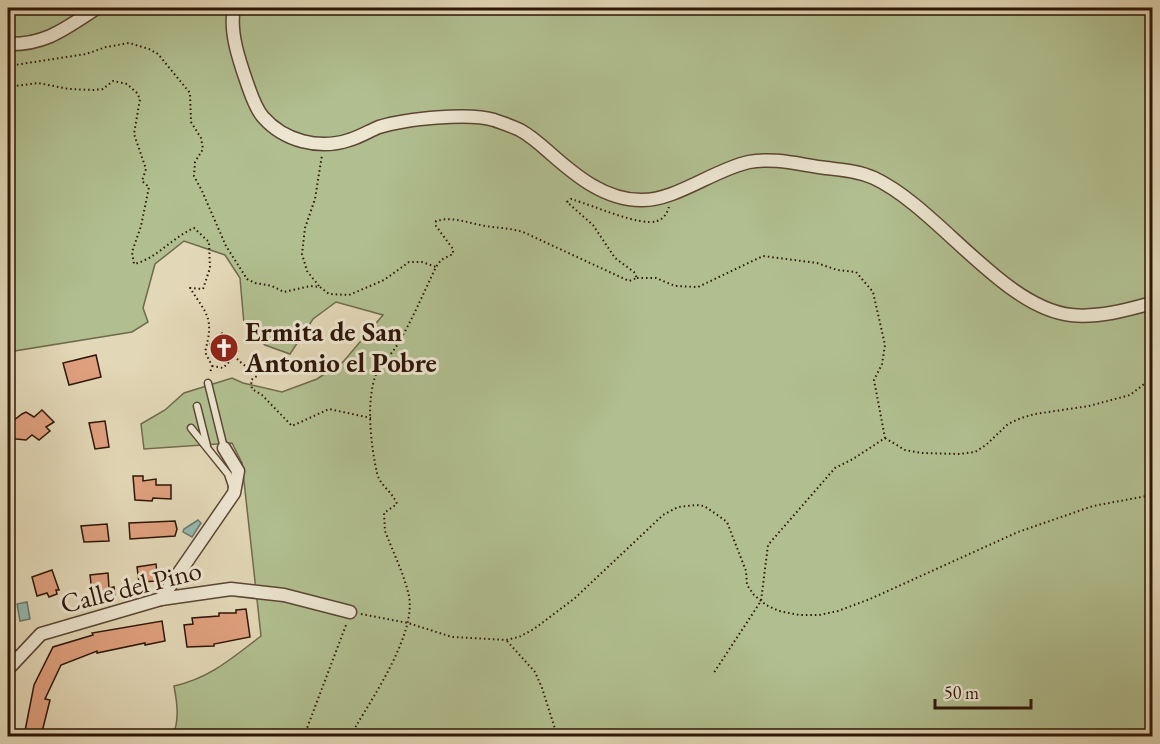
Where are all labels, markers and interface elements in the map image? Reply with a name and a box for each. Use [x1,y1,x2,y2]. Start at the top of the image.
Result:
place label: Ermita de San Antonio el Pobre [244,314,437,380]
church icon: Ermita de San Antonio el Pobre [208,332,240,364]
street label: Calle del Pino [57,552,205,621]
scale bar [935,672,1031,710]
text: 50 m [944,681,979,704]

